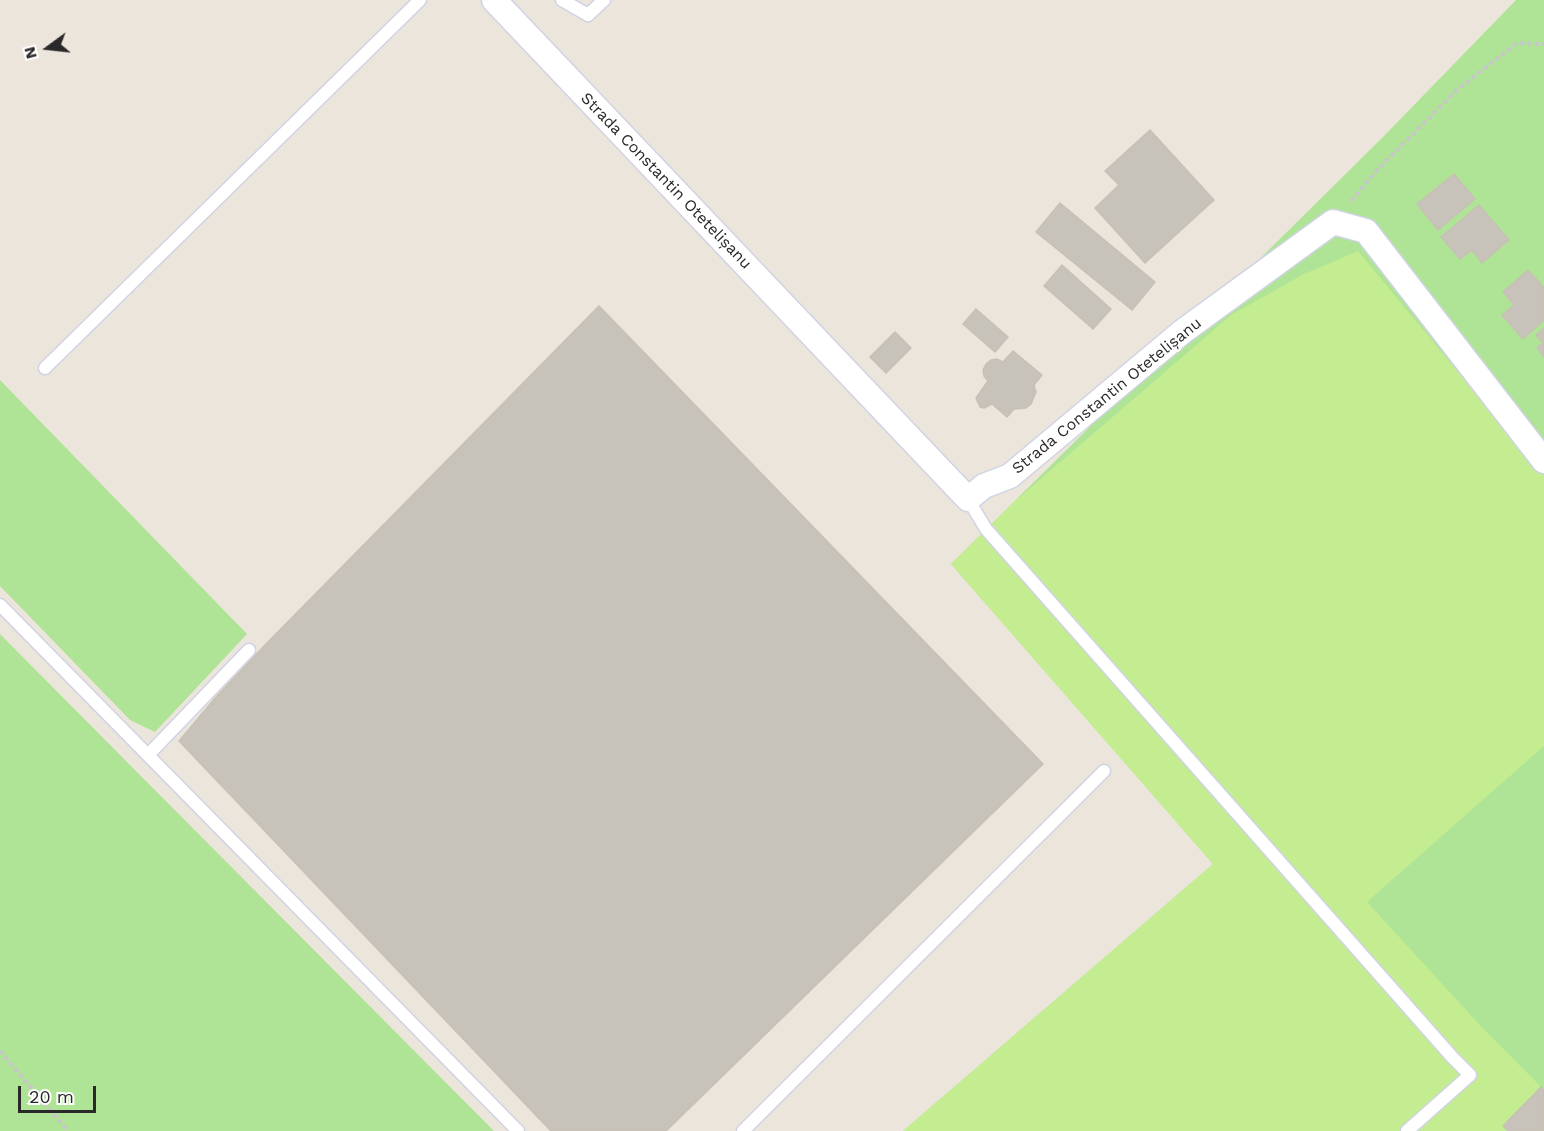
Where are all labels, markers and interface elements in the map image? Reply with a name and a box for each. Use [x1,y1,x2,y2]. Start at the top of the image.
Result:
north arrow [18,18,78,78]
text: N [19,45,41,61]
street label: Strada Constantin Otetelișanu [577,89,755,273]
street label: Strada Constantin Otetelișanu [1009,314,1205,478]
scale bar [21,1074,99,1112]
text: 20 m [29,1086,74,1107]

